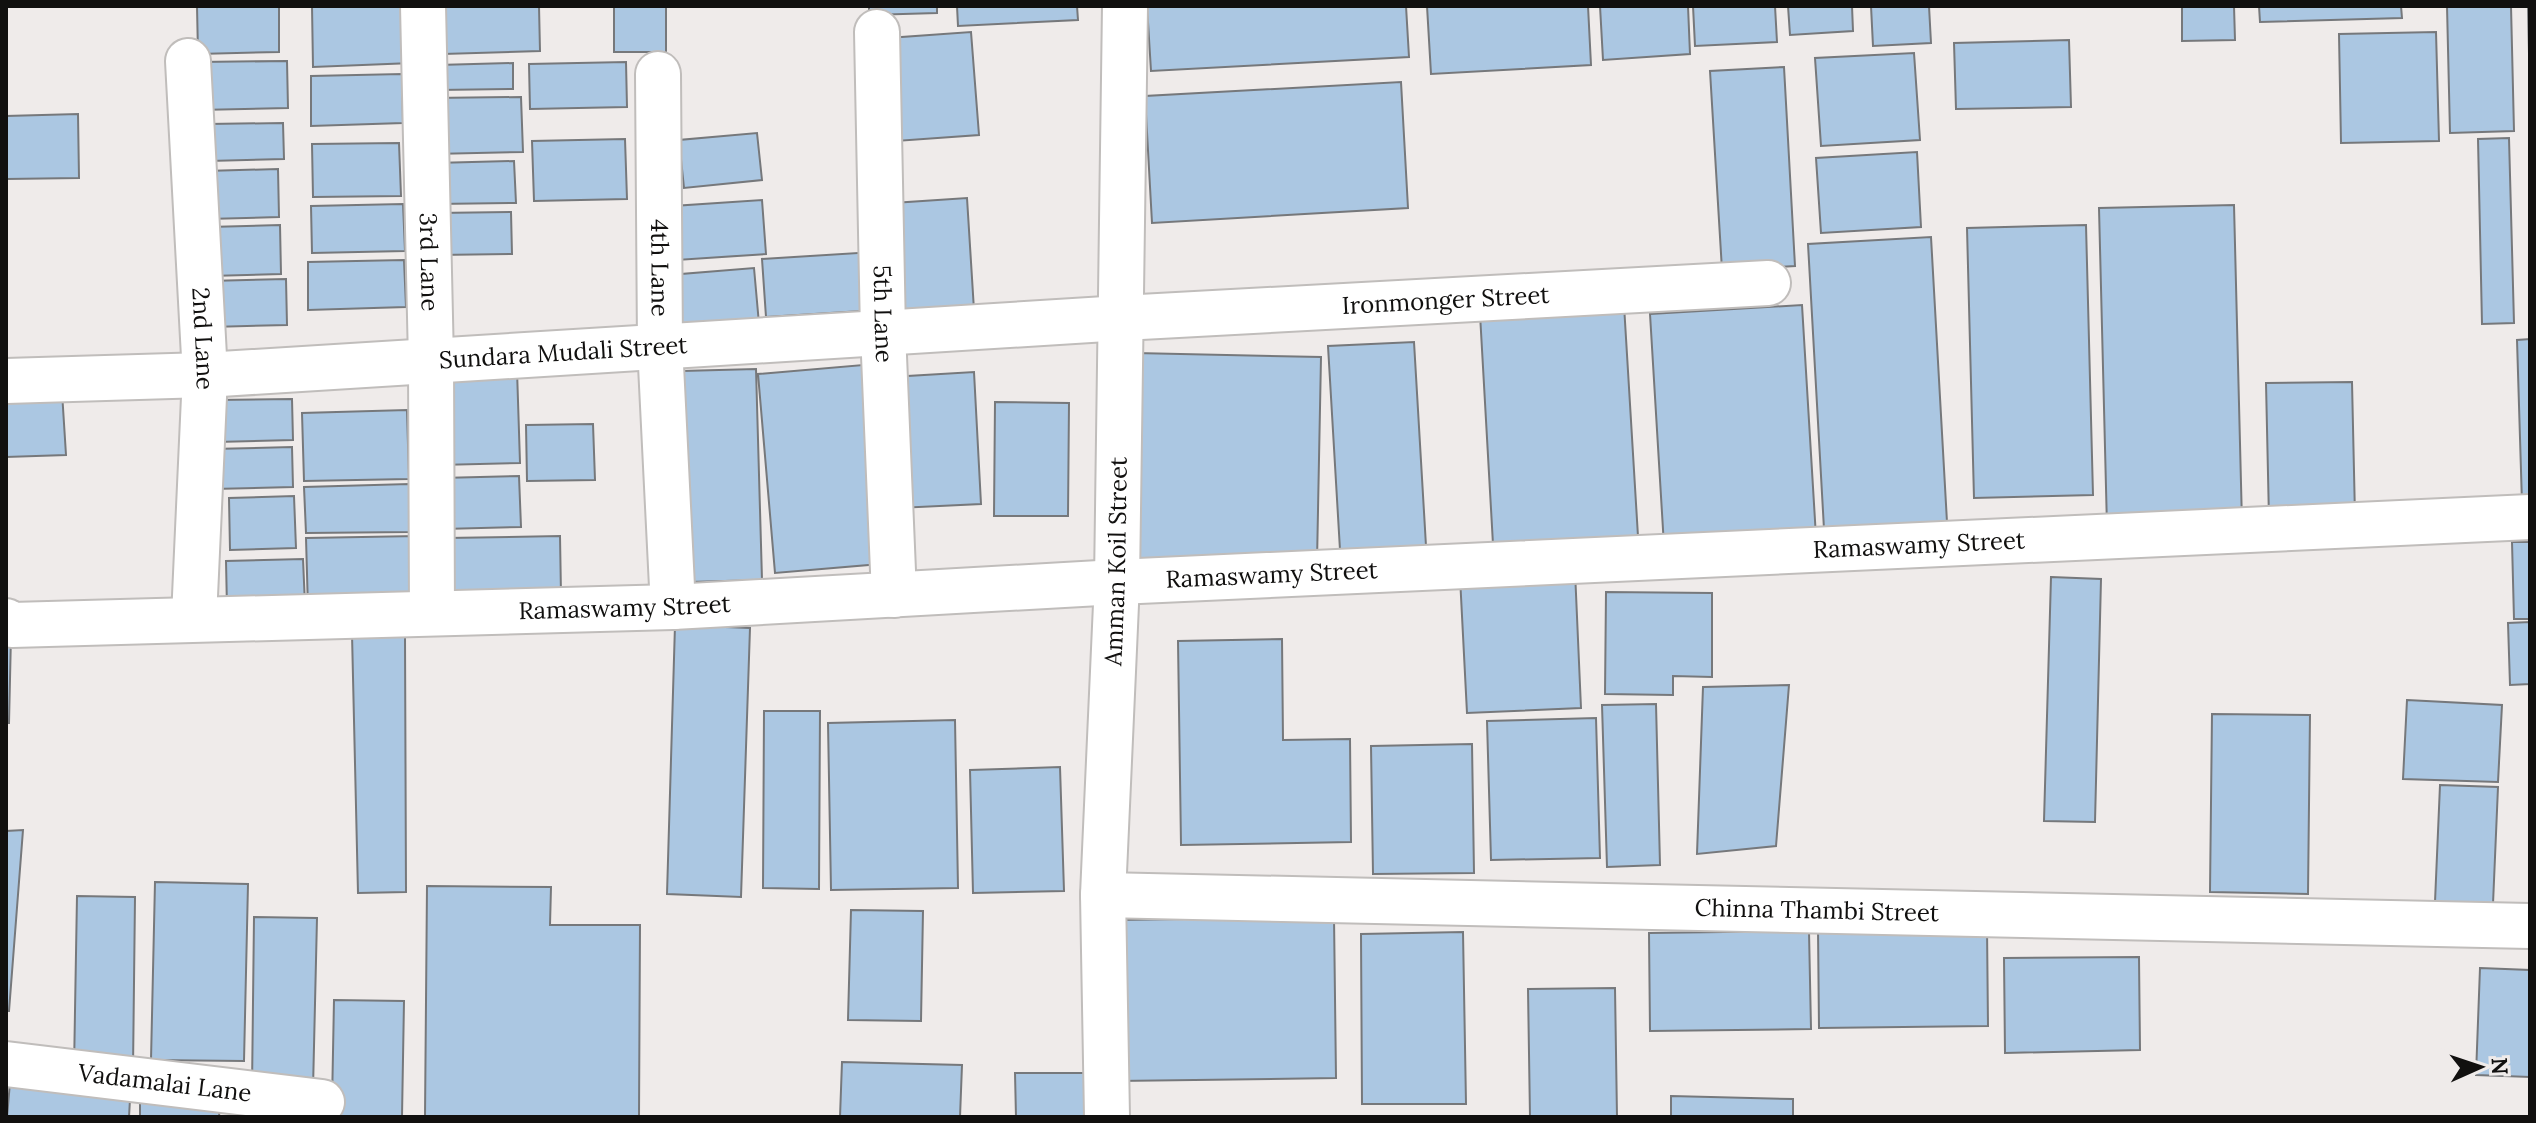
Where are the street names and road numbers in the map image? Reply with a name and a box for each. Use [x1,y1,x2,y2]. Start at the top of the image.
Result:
street label: 3rd Lane [413,212,446,312]
street label: 4th Lane [644,219,676,317]
street label: 5th Lane [867,265,900,363]
street label: Ironmonger Street [1341,279,1551,321]
street label: 2nd Lane [185,287,221,391]
street label: Sundara Mudali Street [438,329,689,375]
street label: Amman Koil Street [1097,456,1134,667]
street label: Ramaswamy Street [1812,524,2026,565]
street label: Ramaswamy Street [1165,554,1379,595]
street label: Ramaswamy Street [518,588,732,626]
street label: Chinna Thambi Street [1694,892,1940,928]
street label: Vadamalai Lane [75,1057,253,1108]

